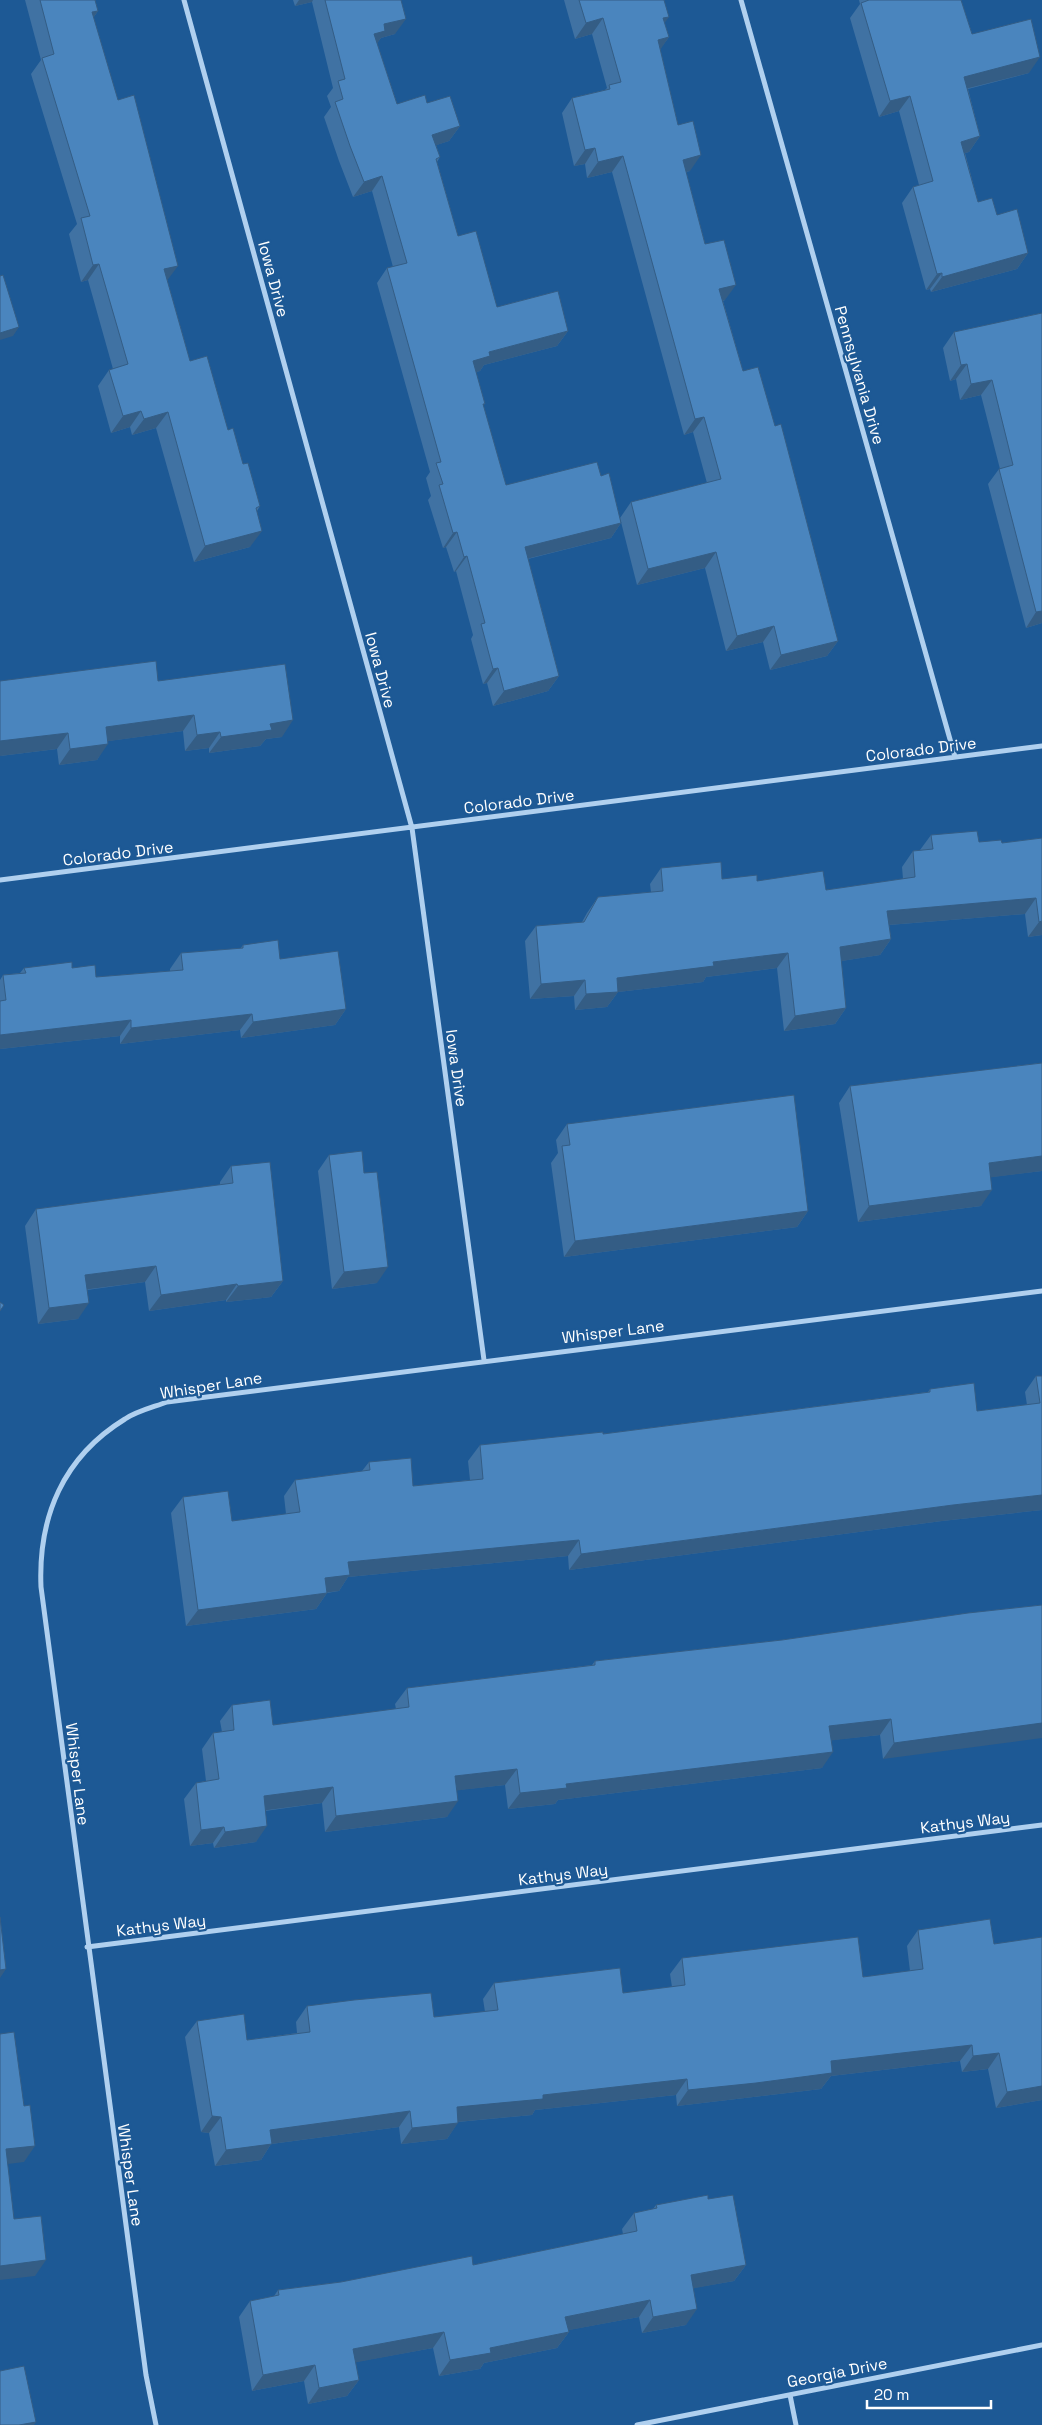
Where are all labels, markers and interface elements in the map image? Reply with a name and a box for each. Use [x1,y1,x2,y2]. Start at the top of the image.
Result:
street label: Iowa Drive [253,239,294,320]
street label: Pennsylvania Drive [830,303,889,447]
street label: Iowa Drive [360,630,401,711]
street label: Colorado Drive [865,732,978,767]
street label: Colorado Drive [463,784,576,819]
street label: Colorado Drive [62,836,175,871]
street label: Iowa Drive [441,1028,472,1108]
street label: Whisper Lane [561,1315,666,1348]
street label: Whisper Lane [158,1367,264,1404]
street label: Whisper Lane [61,1722,94,1827]
street label: Kathys Way [919,1807,1011,1838]
street label: Kathys Way [517,1859,609,1890]
street label: Kathys Way [115,1910,207,1941]
street label: Whisper Lane [113,2122,148,2228]
street label: Georgia Drive [785,2353,889,2392]
scale bar [867,2378,991,2410]
text: 20 m [874,2385,909,2404]

